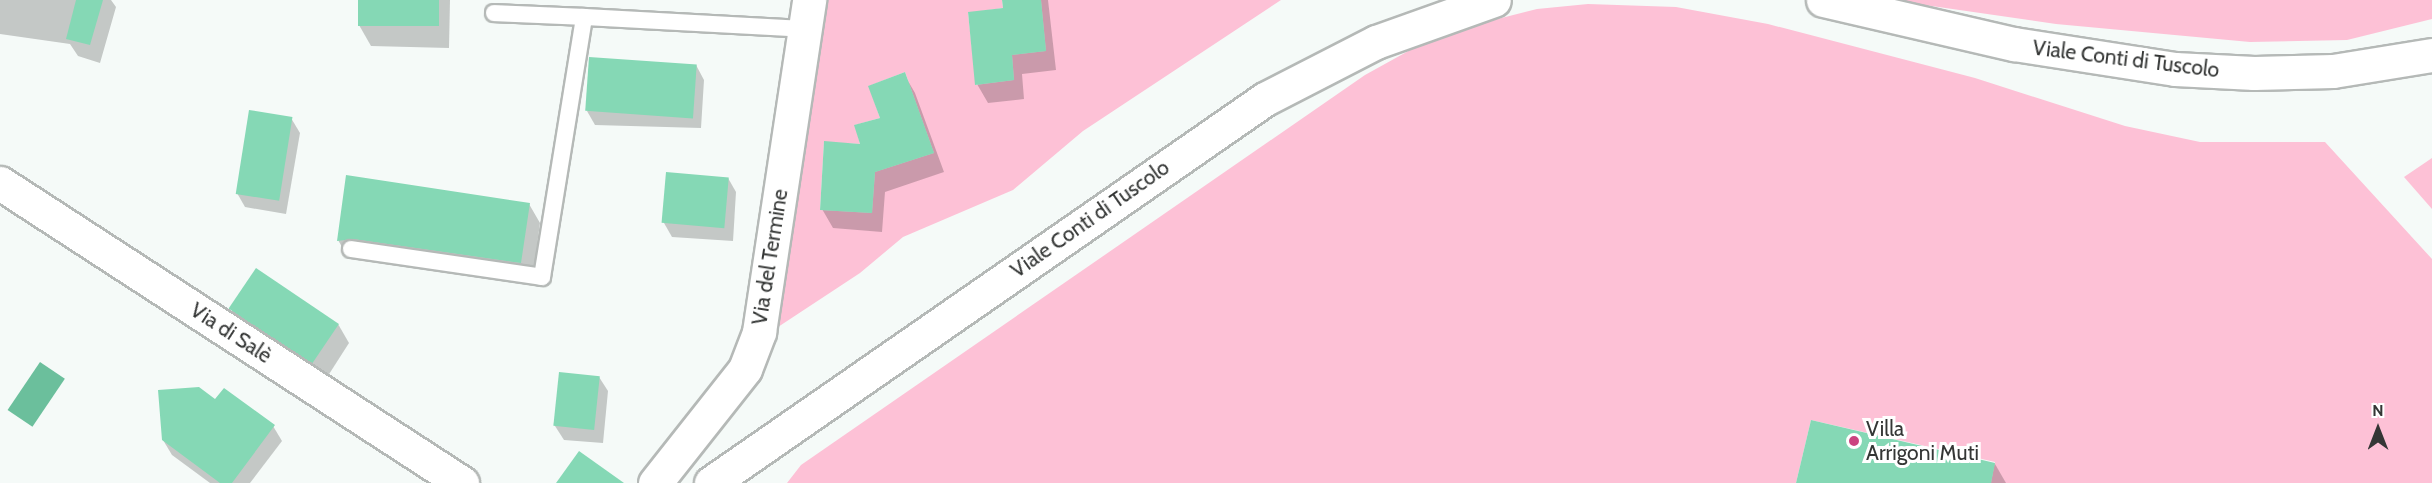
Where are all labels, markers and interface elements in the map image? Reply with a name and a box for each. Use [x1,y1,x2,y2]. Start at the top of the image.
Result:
street label: Viale Conti di Tuscolo [2031,35,2221,83]
street label: Viale Conti di Tuscolo [1006,155,1174,283]
street label: Via del Termine [747,187,793,327]
street label: Via di Salè [186,297,276,369]
north arrow [2348,399,2408,459]
text: N [2372,401,2384,420]
place label: Villa Arrigoni Muti [1866,416,1979,466]
marker: Villa Arrigoni Muti [1847,434,1861,448]

